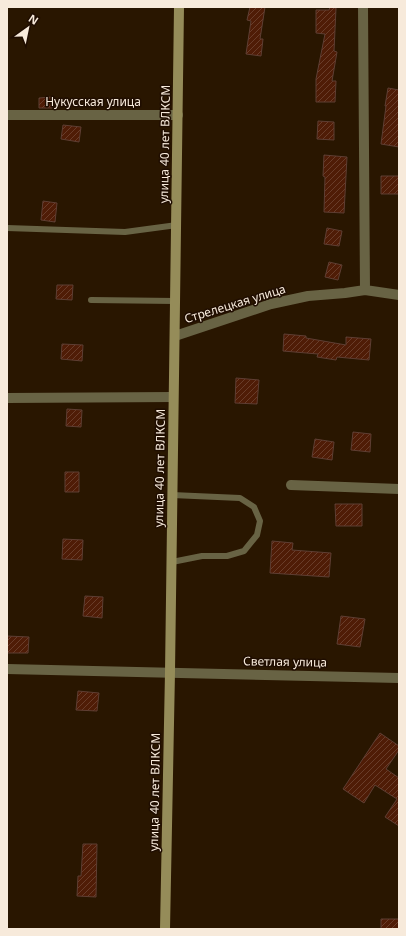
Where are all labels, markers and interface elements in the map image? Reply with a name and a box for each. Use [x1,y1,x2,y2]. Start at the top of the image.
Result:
north arrow [8,8,48,48]
text: N [26,10,42,28]
street label: улица 40 лет ВЛКСМ [155,85,174,203]
street label: Нукусская улица [45,93,141,110]
street label: Стрелецкая улица [182,280,288,327]
street label: улица 40 лет ВЛКСМ [150,409,169,527]
street label: Светлая улица [243,652,327,671]
street label: улица 40 лет ВЛКСМ [145,733,164,851]

